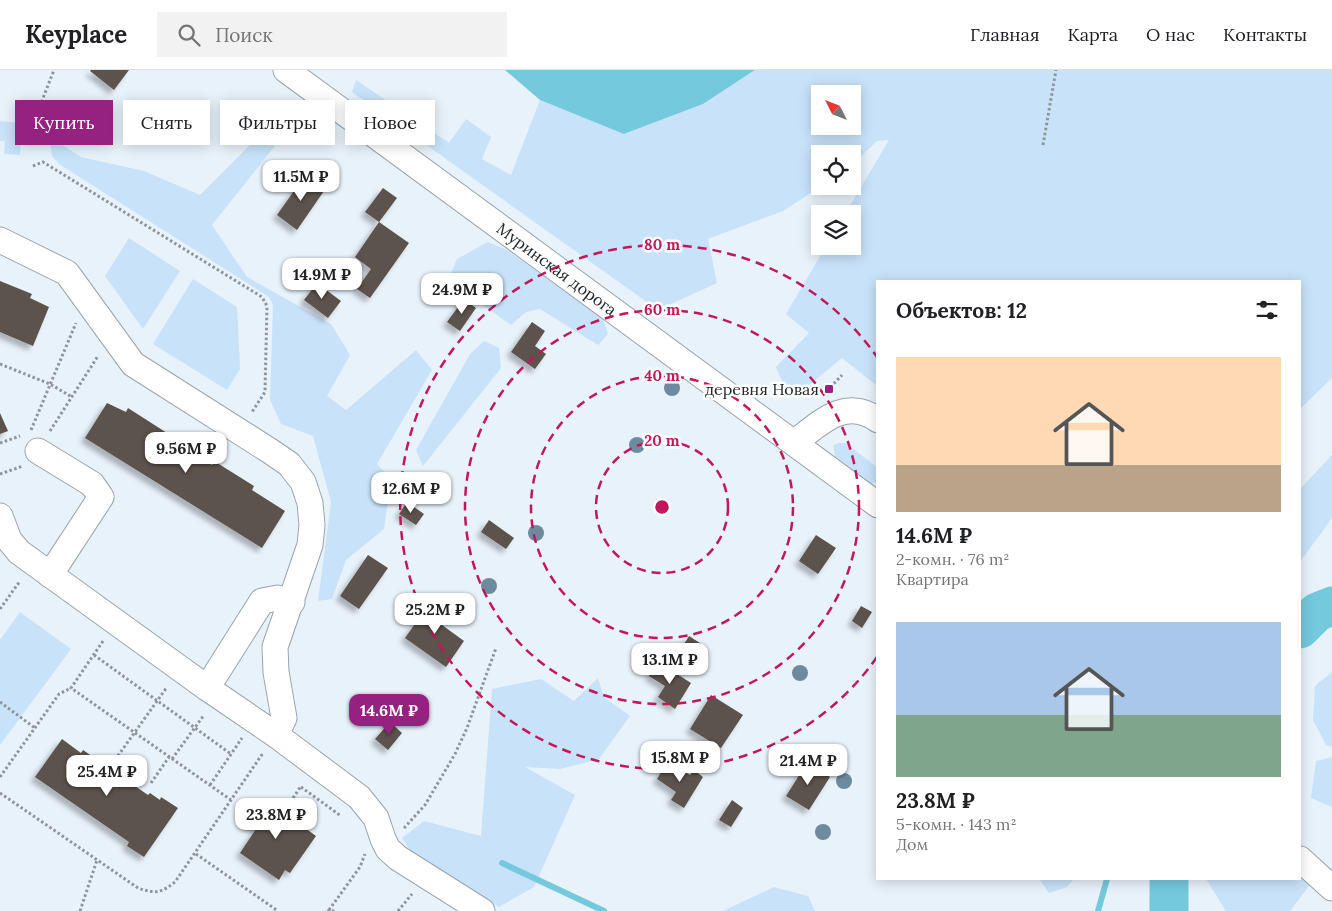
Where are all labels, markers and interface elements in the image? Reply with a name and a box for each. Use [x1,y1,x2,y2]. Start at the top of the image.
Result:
search box [157,12,507,57]
text: Keyplace [25,19,127,50]
icon: search [175,21,203,49]
text: Поиск [215,23,273,47]
text: Главная [970,23,1039,46]
text: Карта [1067,23,1118,46]
text: О нас [1146,23,1195,46]
text: Контакты [1223,23,1307,46]
north arrow [811,85,861,135]
map controls [811,85,861,255]
chip: Купить [15,100,113,145]
chip: Снять [123,100,210,145]
chip: Фильтры [220,100,335,145]
chip: Новое [345,100,435,145]
button: locate [811,145,861,195]
pin: 11.5M ₽ [255,160,347,202]
text: 11.5M ₽ [273,166,329,186]
button: layers [811,205,861,255]
street label: Муринская дорога [493,218,621,320]
text: 80 m [644,235,680,254]
pin: 14.9M ₽ [276,258,368,300]
text: 14.9M ₽ [293,264,351,284]
pin: 24.9M ₽ [416,272,508,315]
text: 24.9M ₽ [432,279,492,299]
icon: filters [1253,296,1281,324]
text: Объектов: 12 [896,297,1027,324]
text: 60 m [644,300,680,319]
text: 40 m [644,366,680,385]
place label: деревня Новая [705,379,819,399]
marker: деревня Новая [823,383,835,395]
icon: home [1044,389,1134,479]
text: 20 m [644,431,680,450]
pin: 9.56M ₽ [140,432,232,474]
text: 9.56M ₽ [156,438,216,458]
pin: 12.6M ₽ [365,472,457,514]
text: 12.6M ₽ [382,478,440,498]
centre of rings [653,498,671,516]
text: 14.6M ₽ [896,522,972,549]
text: 2-комн. · 76 m² [896,549,1009,569]
text: Квартира [896,569,969,589]
pin: 25.2M ₽ [389,592,481,635]
text: 25.2M ₽ [405,599,465,619]
pin: 13.1M ₽ [624,642,716,685]
text: 13.1M ₽ [642,649,698,669]
icon: home [1044,654,1134,744]
pin: 14.6M ₽ [343,694,435,736]
text: 14.6M ₽ [360,700,418,720]
pin: 15.8M ₽ [634,740,726,783]
pin: 21.4M ₽ [762,744,854,786]
text: 15.8M ₽ [651,747,709,767]
text: 21.4M ₽ [779,750,837,770]
pin: 25.4M ₽ [61,754,153,797]
text: 25.4M ₽ [77,761,137,781]
text: 23.8M ₽ [896,787,975,814]
pin: 23.8M ₽ [230,798,322,840]
text: 23.8M ₽ [246,804,306,824]
text: 5-комн. · 143 m² [896,814,1017,834]
text: Дом [896,834,928,854]

